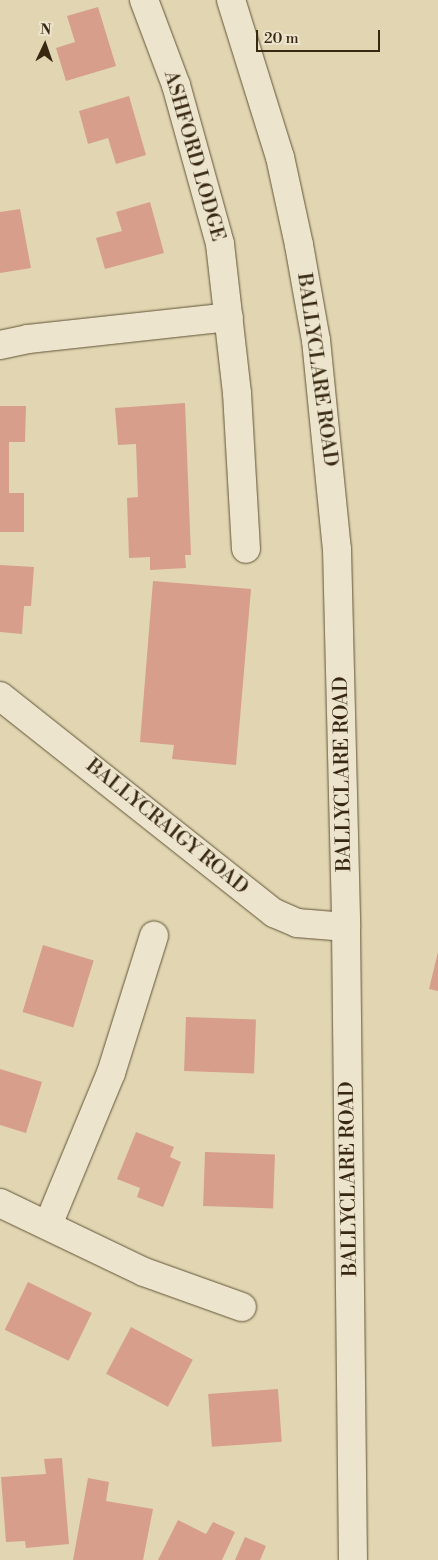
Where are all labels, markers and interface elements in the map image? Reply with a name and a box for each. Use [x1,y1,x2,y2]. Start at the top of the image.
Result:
north arrow [20,20,70,70]
scale bar [258,20,382,52]
text: N [40,21,52,39]
text: 20 m [264,29,299,48]
street label: ASHFORD LODGE [158,68,230,244]
street label: BALLYCLARE ROAD [292,272,342,468]
street label: BALLYCLARE ROAD [329,676,357,872]
street label: BALLYCRAIGY ROAD [81,754,253,900]
street label: BALLYCLARE ROAD [335,1081,363,1277]

